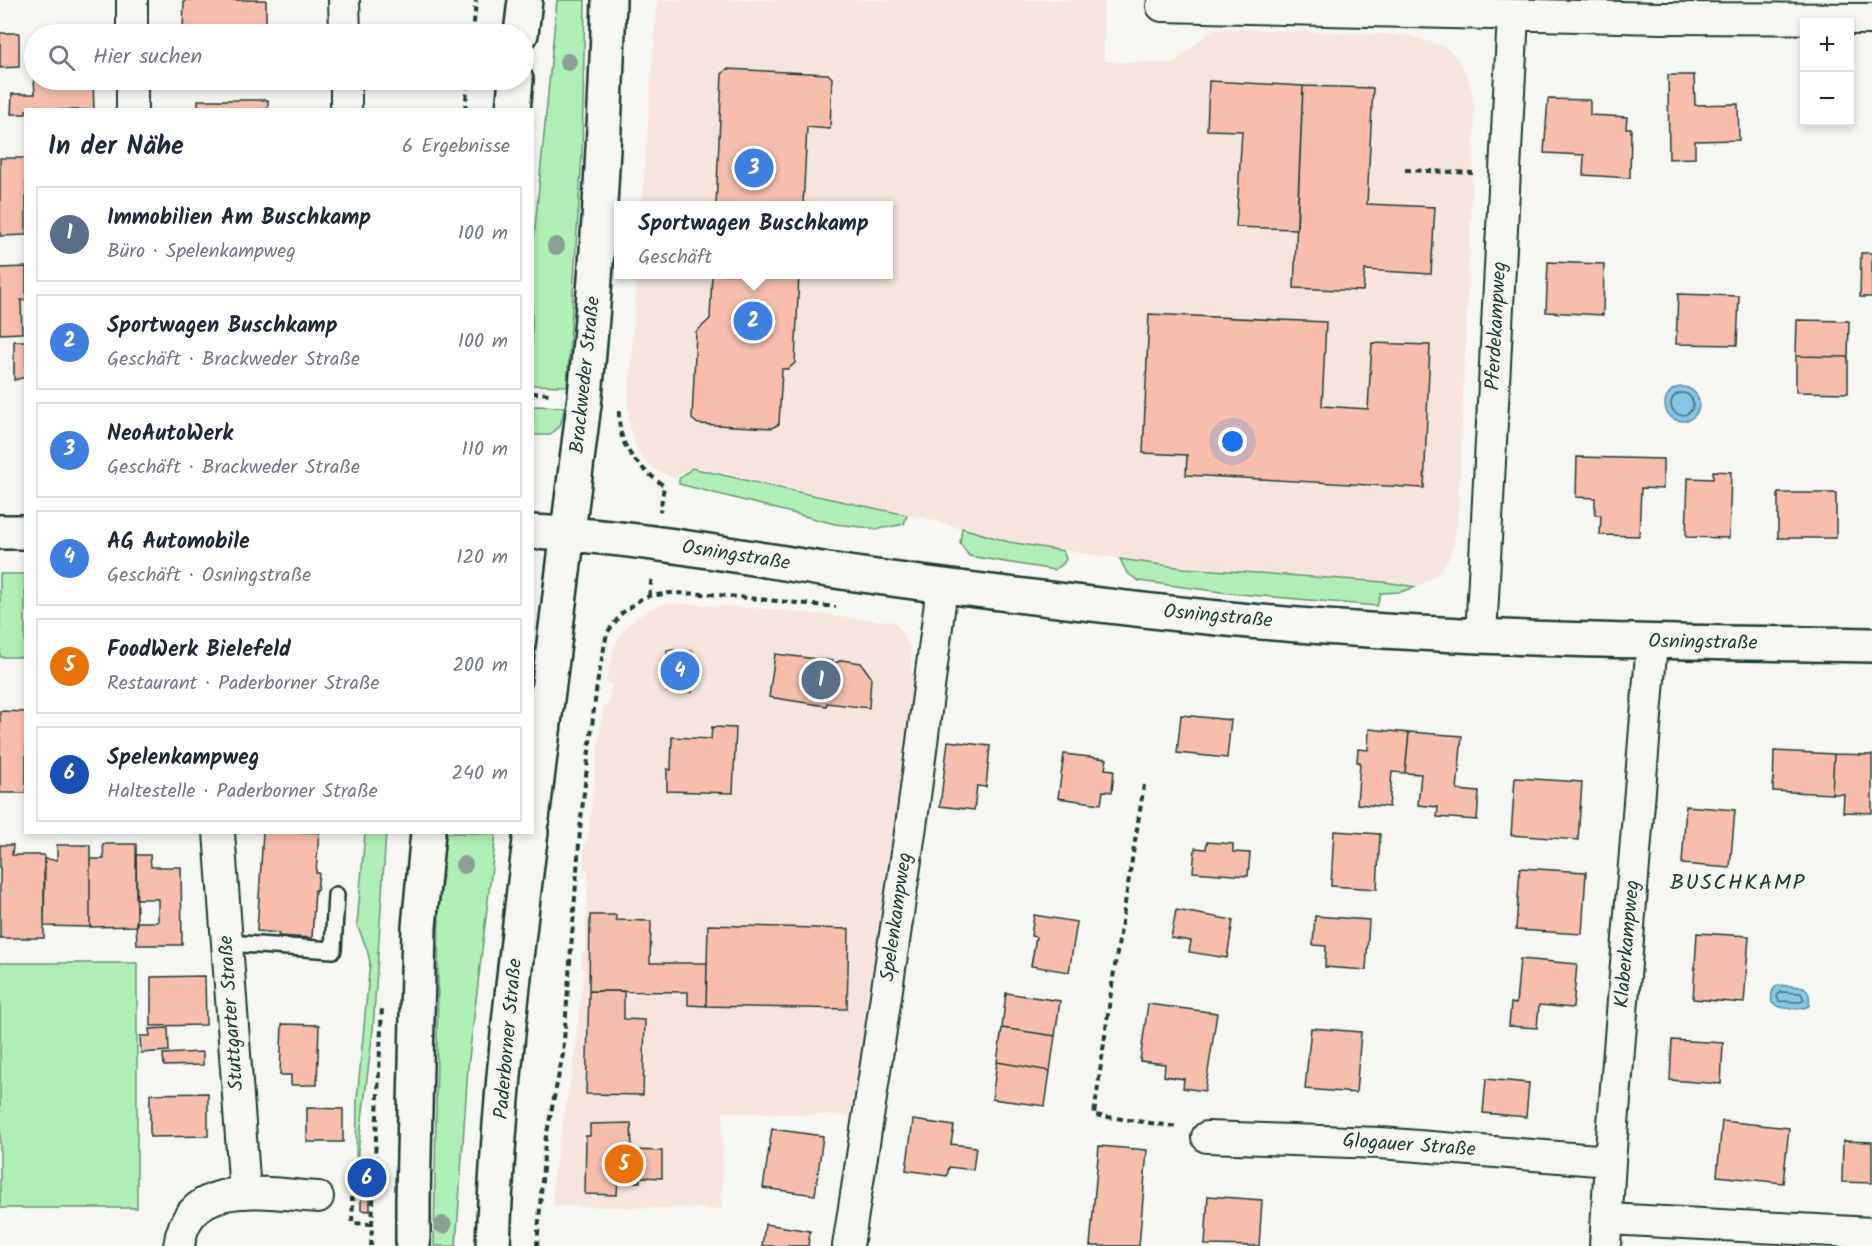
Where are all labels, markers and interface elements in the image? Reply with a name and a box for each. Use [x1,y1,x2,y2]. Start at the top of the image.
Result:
map controls [1800,18,1854,126]
button: + [1800,18,1854,72]
search box [24,24,534,90]
text: Hier suchen [93,40,202,75]
icon: search [45,41,78,74]
button: − [1800,72,1854,126]
text: In der Nähe [48,126,184,168]
text: 6 Ergebnisse [402,131,510,163]
pin: 3 [734,146,774,190]
text: Immobilien Am Buschkamp [107,201,371,236]
popup [614,201,893,279]
text: Sportwagen Buschkamp [638,207,869,242]
text: 1 [66,218,73,250]
text: 100 m [458,218,508,250]
text: Büro · Spelenkampweg [107,236,296,268]
text: Geschäft [638,242,712,274]
street label: Pferdekampweg [1478,261,1516,391]
street label: Brackweder Straße [562,295,610,455]
pin: 2 [734,298,772,344]
text: Sportwagen Buschkamp [107,309,337,344]
text: 2 [64,326,75,358]
text: 100 m [458,326,508,358]
text: Geschäft · Brackweder Straße [107,344,360,376]
text: NeoAutoWerk [107,417,233,452]
your location [1218,427,1247,456]
text: 3 [64,434,75,466]
text: 110 m [462,434,508,466]
text: Geschäft · Brackweder Straße [107,452,360,484]
text: AG Automobile [107,525,250,560]
street label: Osningstraße [680,532,792,580]
text: 4 [64,542,75,574]
text: 120 m [456,542,508,574]
text: Geschäft · Osningstraße [107,560,311,592]
street label: Osningstraße [1162,596,1274,638]
street label: Osningstraße [1648,626,1758,660]
text: FoodWerk Bielefeld [107,633,291,668]
pin: 4 [660,648,700,694]
text: 5 [64,650,75,682]
text: 200 m [452,650,508,682]
pin: 1 [802,658,840,702]
text: Restaurant · Paderborner Straße [107,668,380,700]
text: Spelenkampweg [107,741,259,776]
text: 6 [64,758,75,790]
text: 240 m [451,758,508,790]
text: Haltestelle · Paderborner Straße [107,776,378,808]
street label: Spelenkampweg [872,850,922,984]
district label: BUSCHKAMP [1670,866,1806,901]
street label: Klaberkampweg [1606,879,1650,1009]
street label: Stuttgarter Straße [211,934,253,1092]
street label: Paderborner Straße [486,957,532,1121]
street label: Glogauer Straße [1341,1125,1477,1167]
pin: 5 [604,1142,644,1186]
pin: 6 [348,1156,386,1200]

